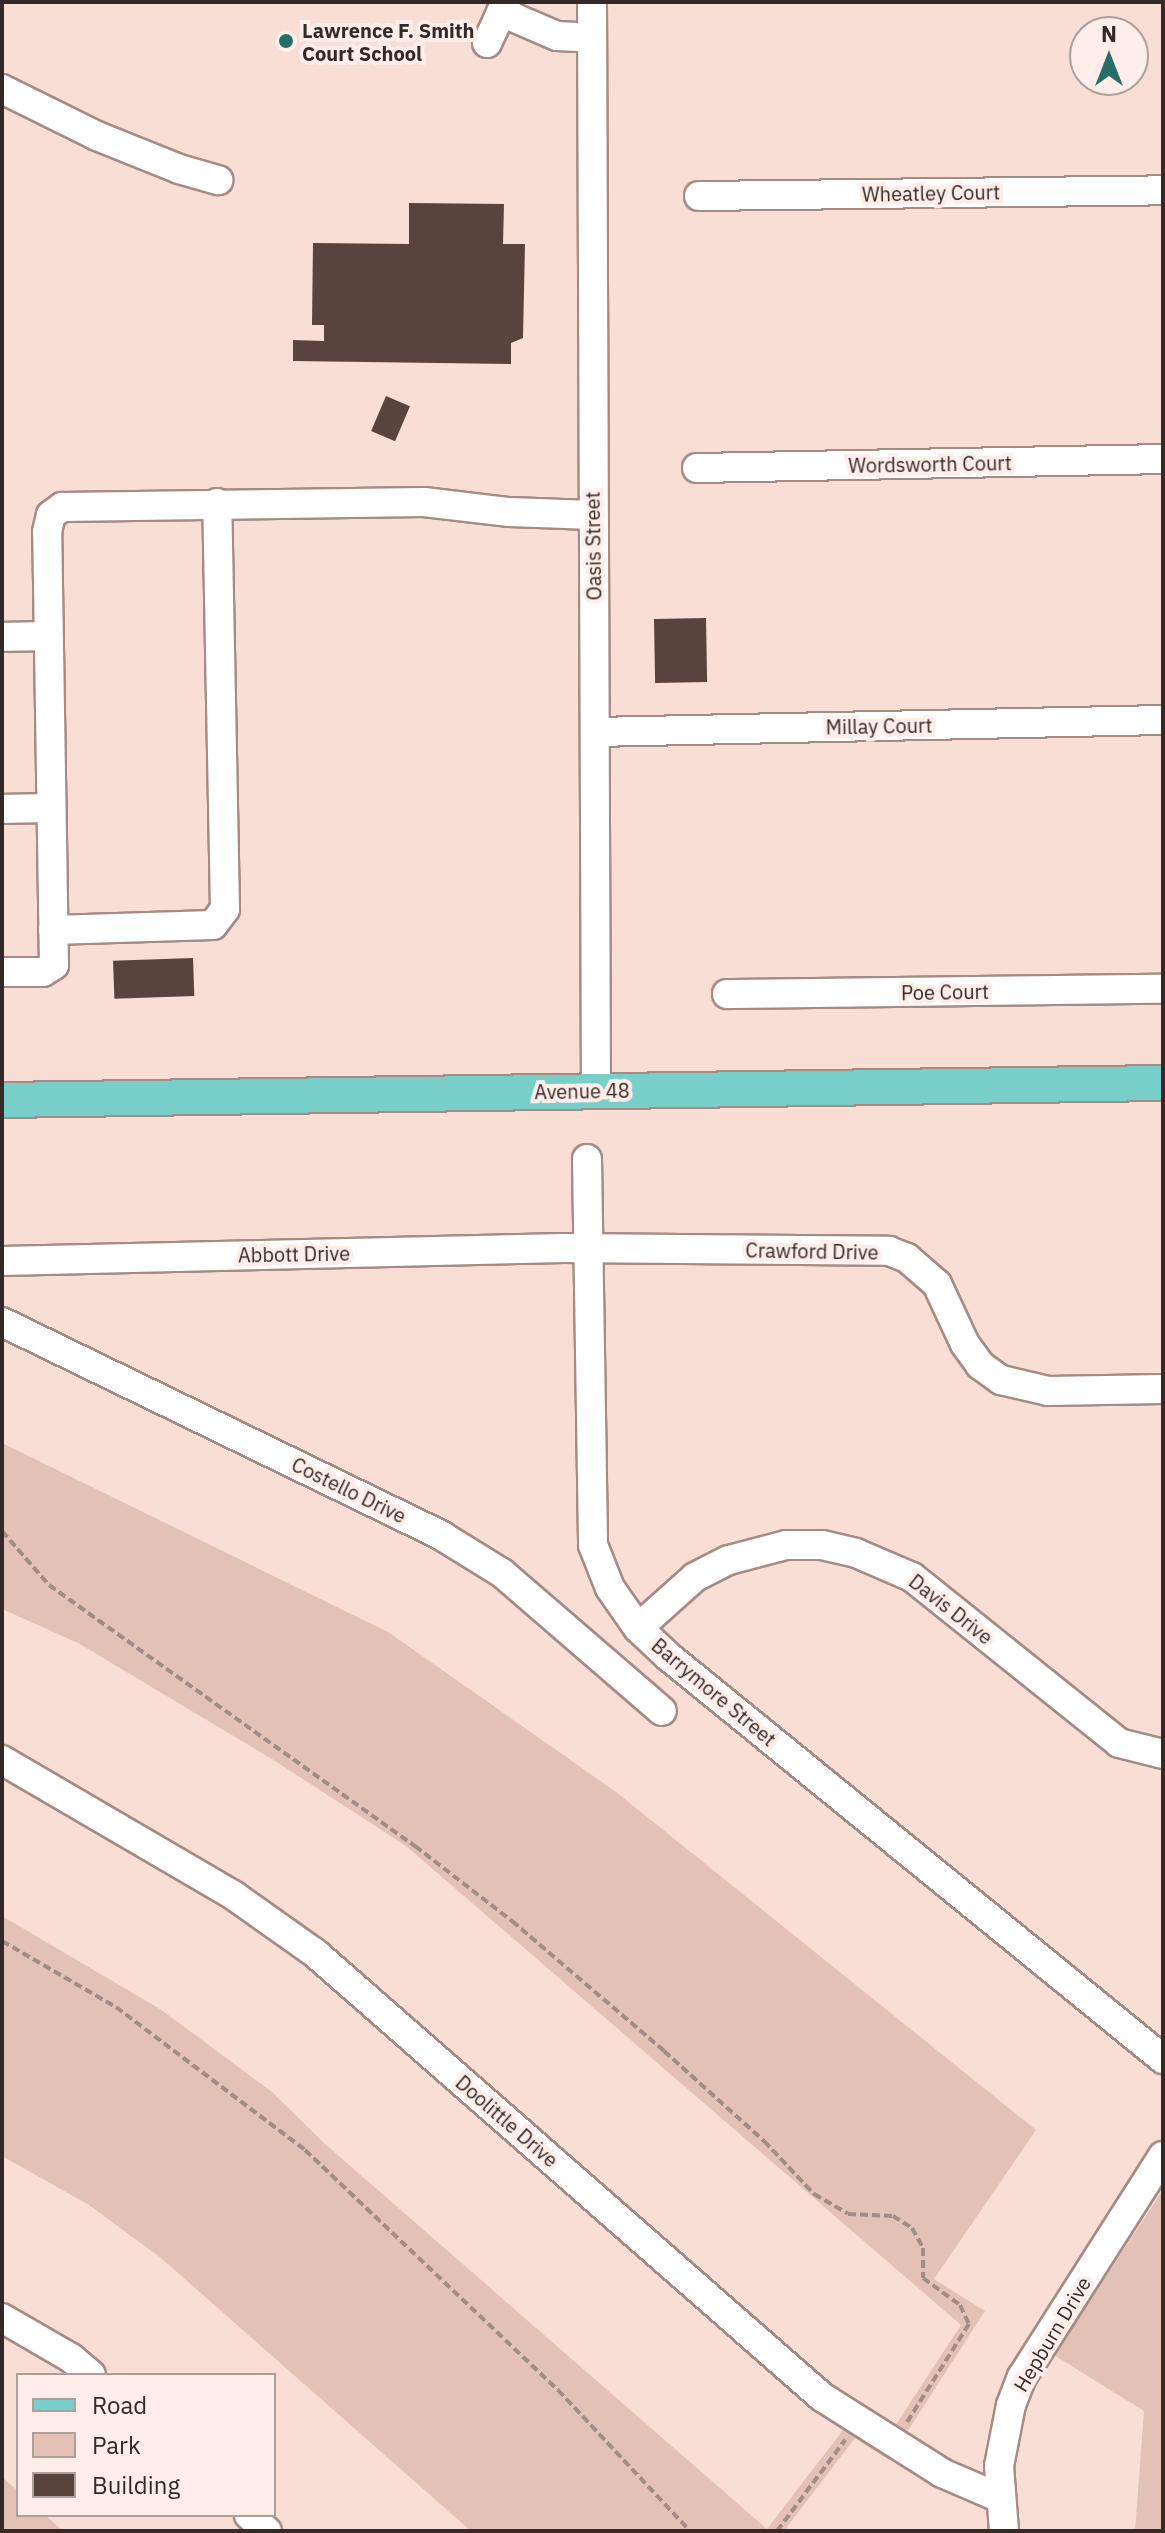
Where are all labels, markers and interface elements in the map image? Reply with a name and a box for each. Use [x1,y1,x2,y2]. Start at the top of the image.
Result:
north arrow [1069,16,1149,96]
place label: Lawrence F. Smith Court School [302,18,474,65]
text: N [1101,19,1117,48]
marker: Lawrence F. Smith Court School [277,32,295,50]
street label: Wheatley Court [862,180,1000,206]
street label: Wordsworth Court [848,451,1012,477]
street label: Oasis Street [580,491,606,601]
street label: Millay Court [825,713,933,739]
street label: Poe Court [901,979,989,1005]
street label: Avenue 48 [534,1078,630,1104]
street label: Crawford Drive [745,1238,879,1264]
street label: Abbott Drive [238,1241,350,1267]
street label: Costello Drive [288,1452,410,1528]
street label: Davis Drive [904,1569,998,1649]
street label: Barrymore Street [647,1633,781,1751]
street label: Doolittle Drive [451,2070,563,2172]
street label: Hepburn Drive [1008,2272,1096,2396]
legend [16,2373,276,2517]
text: Road [92,2389,147,2421]
text: Park [92,2429,141,2461]
text: Building [92,2469,180,2501]

